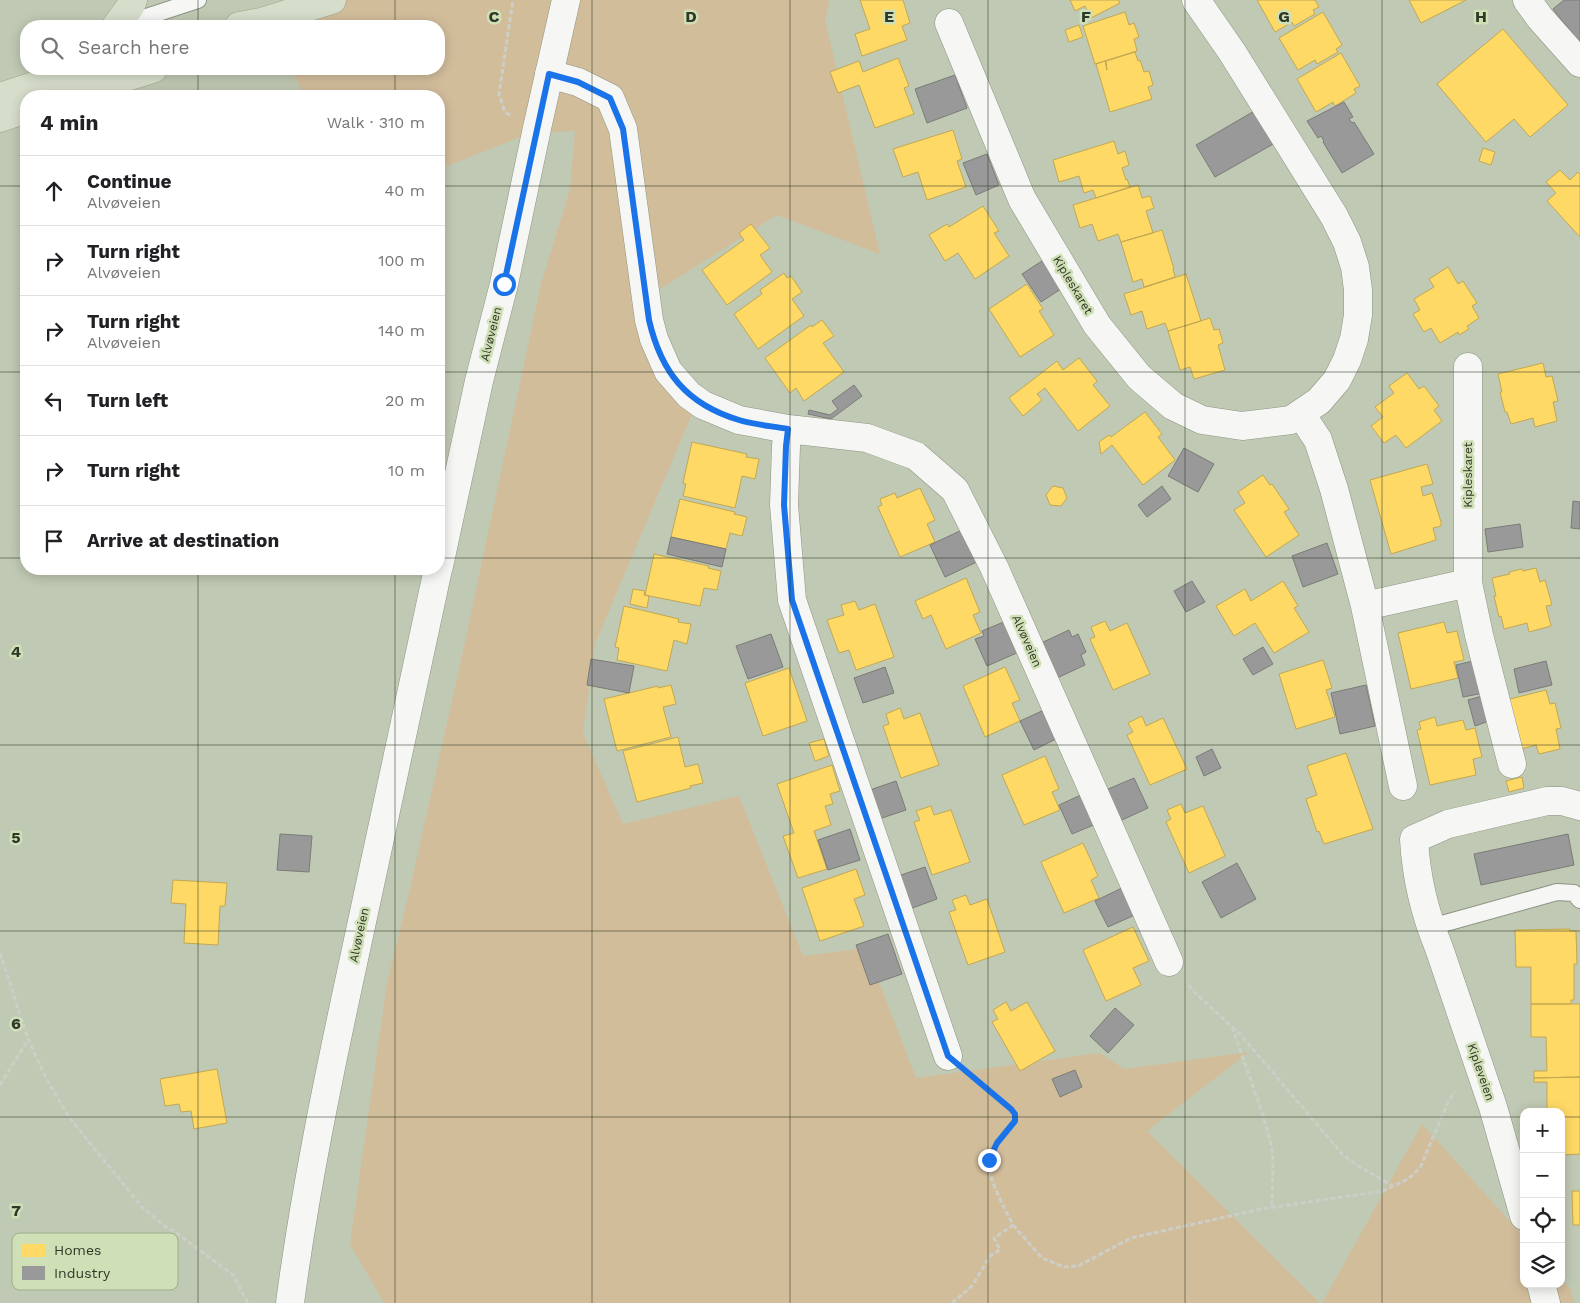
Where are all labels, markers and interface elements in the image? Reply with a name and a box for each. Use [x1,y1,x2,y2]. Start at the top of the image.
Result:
text: C [489,7,500,26]
text: D [685,7,697,26]
text: E [884,7,894,26]
text: F [1081,7,1091,26]
text: G [1278,7,1290,26]
text: H [1475,7,1487,26]
search box [20,20,445,75]
icon: search [38,34,66,62]
text: Search here [78,36,189,59]
text: 4 min [40,110,98,135]
text: Walk · 310 m [327,113,425,132]
text: Continue [87,170,171,193]
icon: ahead [40,177,68,205]
text: 40 m [385,181,425,200]
text: Alvøveien [87,193,161,212]
text: Turn right [87,240,180,263]
icon: right [40,247,68,275]
text: 100 m [378,251,425,270]
street label: Kipleskaret [1050,253,1096,317]
text: Alvøveien [87,263,161,282]
route start [493,273,516,296]
street label: Alvøveien [477,305,505,363]
text: Turn right [87,310,180,333]
icon: right [40,317,68,345]
text: 140 m [378,321,425,340]
text: Alvøveien [87,333,161,352]
icon: left [40,387,68,415]
text: Turn left [87,389,168,412]
text: 20 m [385,391,425,410]
street label: Kipleskaret [1461,442,1475,508]
icon: right [40,457,68,485]
text: Turn right [87,459,180,482]
text: 10 m [388,461,425,480]
icon: arrive [40,527,68,555]
text: Arrive at destination [87,529,279,552]
street label: Alvøveien [1009,613,1045,669]
text: 4 [11,642,21,661]
text: 5 [11,828,21,847]
street label: Alvøveien [346,906,372,964]
text: 6 [11,1014,21,1033]
street label: Kipleveien [1465,1041,1497,1103]
map controls [1520,1108,1565,1288]
button: + [1520,1108,1565,1153]
route end [978,1149,1001,1172]
button: − [1520,1153,1565,1198]
button: locate [1520,1198,1565,1243]
text: 7 [11,1201,21,1220]
legend [12,1233,178,1290]
text: Homes [54,1242,101,1258]
button: layers [1520,1243,1565,1288]
text: Industry [54,1265,111,1281]

